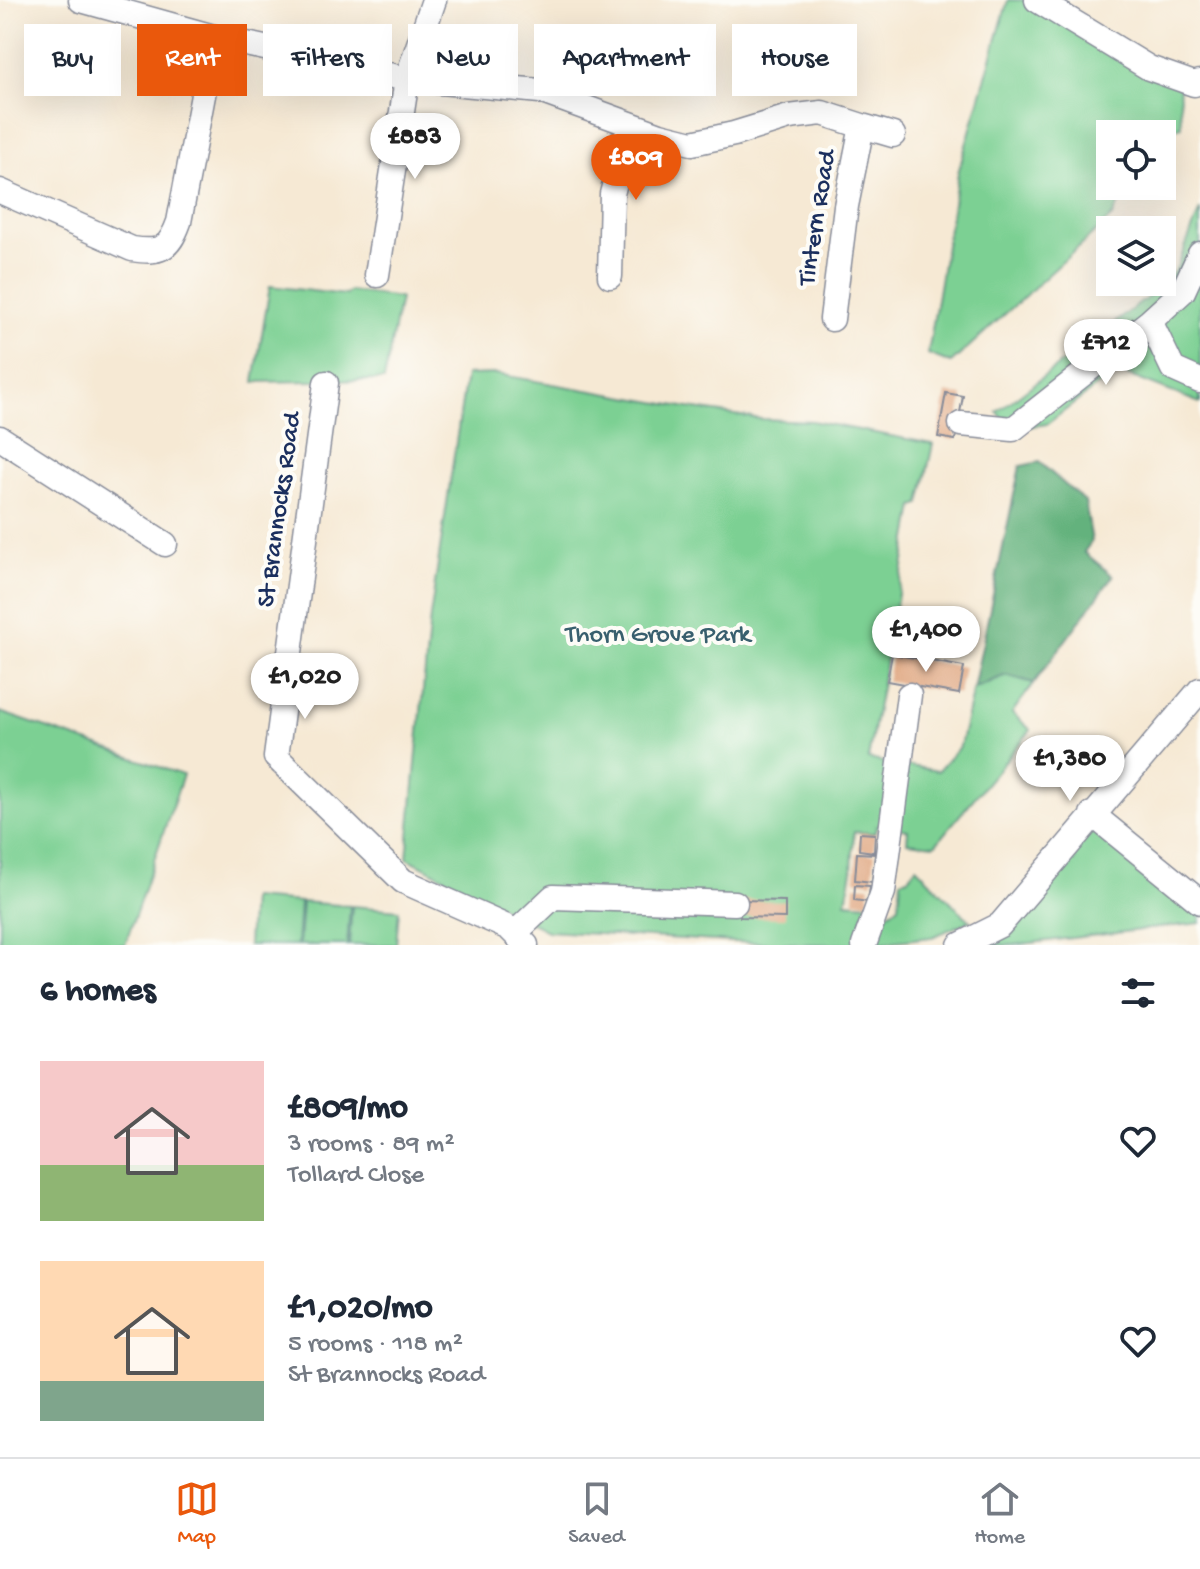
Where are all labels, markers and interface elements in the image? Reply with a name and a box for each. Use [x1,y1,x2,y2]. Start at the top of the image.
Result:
chip: Buy [24,24,121,96]
chip: Rent [137,24,247,96]
chip: Filters [263,24,392,96]
chip: New [408,24,518,96]
chip: Apartment [534,24,716,96]
chip: House [732,24,857,96]
pin: £883 [368,113,462,181]
map controls [1096,120,1176,296]
button: locate [1096,120,1176,200]
text: £883 [388,123,442,154]
pin: £809 [589,134,683,202]
text: £809 [609,144,663,175]
street label: Tintern Road [793,146,845,290]
button: layers [1096,216,1176,296]
pin: £712 [1059,319,1153,387]
text: £712 [1082,329,1130,360]
street label: St Brannocks Road [252,409,310,610]
pin: £1,400 [861,606,991,674]
text: £1,400 [890,616,962,647]
park label: Thorn Grove Park [564,621,753,652]
pin: £1,020 [240,653,370,721]
text: £1,020 [269,663,341,694]
pin: £1,380 [1005,735,1135,803]
text: £1,380 [1034,745,1106,776]
icon: filters [1116,971,1160,1015]
text: 6 homes [40,973,155,1013]
text: £809/mo [288,1090,408,1130]
icon: home [104,1093,200,1189]
icon: heart [1116,1119,1160,1163]
text: 3 rooms · 89 m² [288,1130,455,1161]
text: Tollard Close [288,1161,424,1192]
text: £1,020/mo [288,1290,433,1330]
icon: home [104,1293,200,1389]
icon: heart [1116,1319,1160,1363]
text: 5 rooms · 118 m² [288,1330,463,1361]
text: St Brannocks Road [288,1361,485,1392]
tab: Map [175,1477,219,1551]
tab: Saved [568,1477,625,1551]
tab: Home [974,1477,1025,1551]

